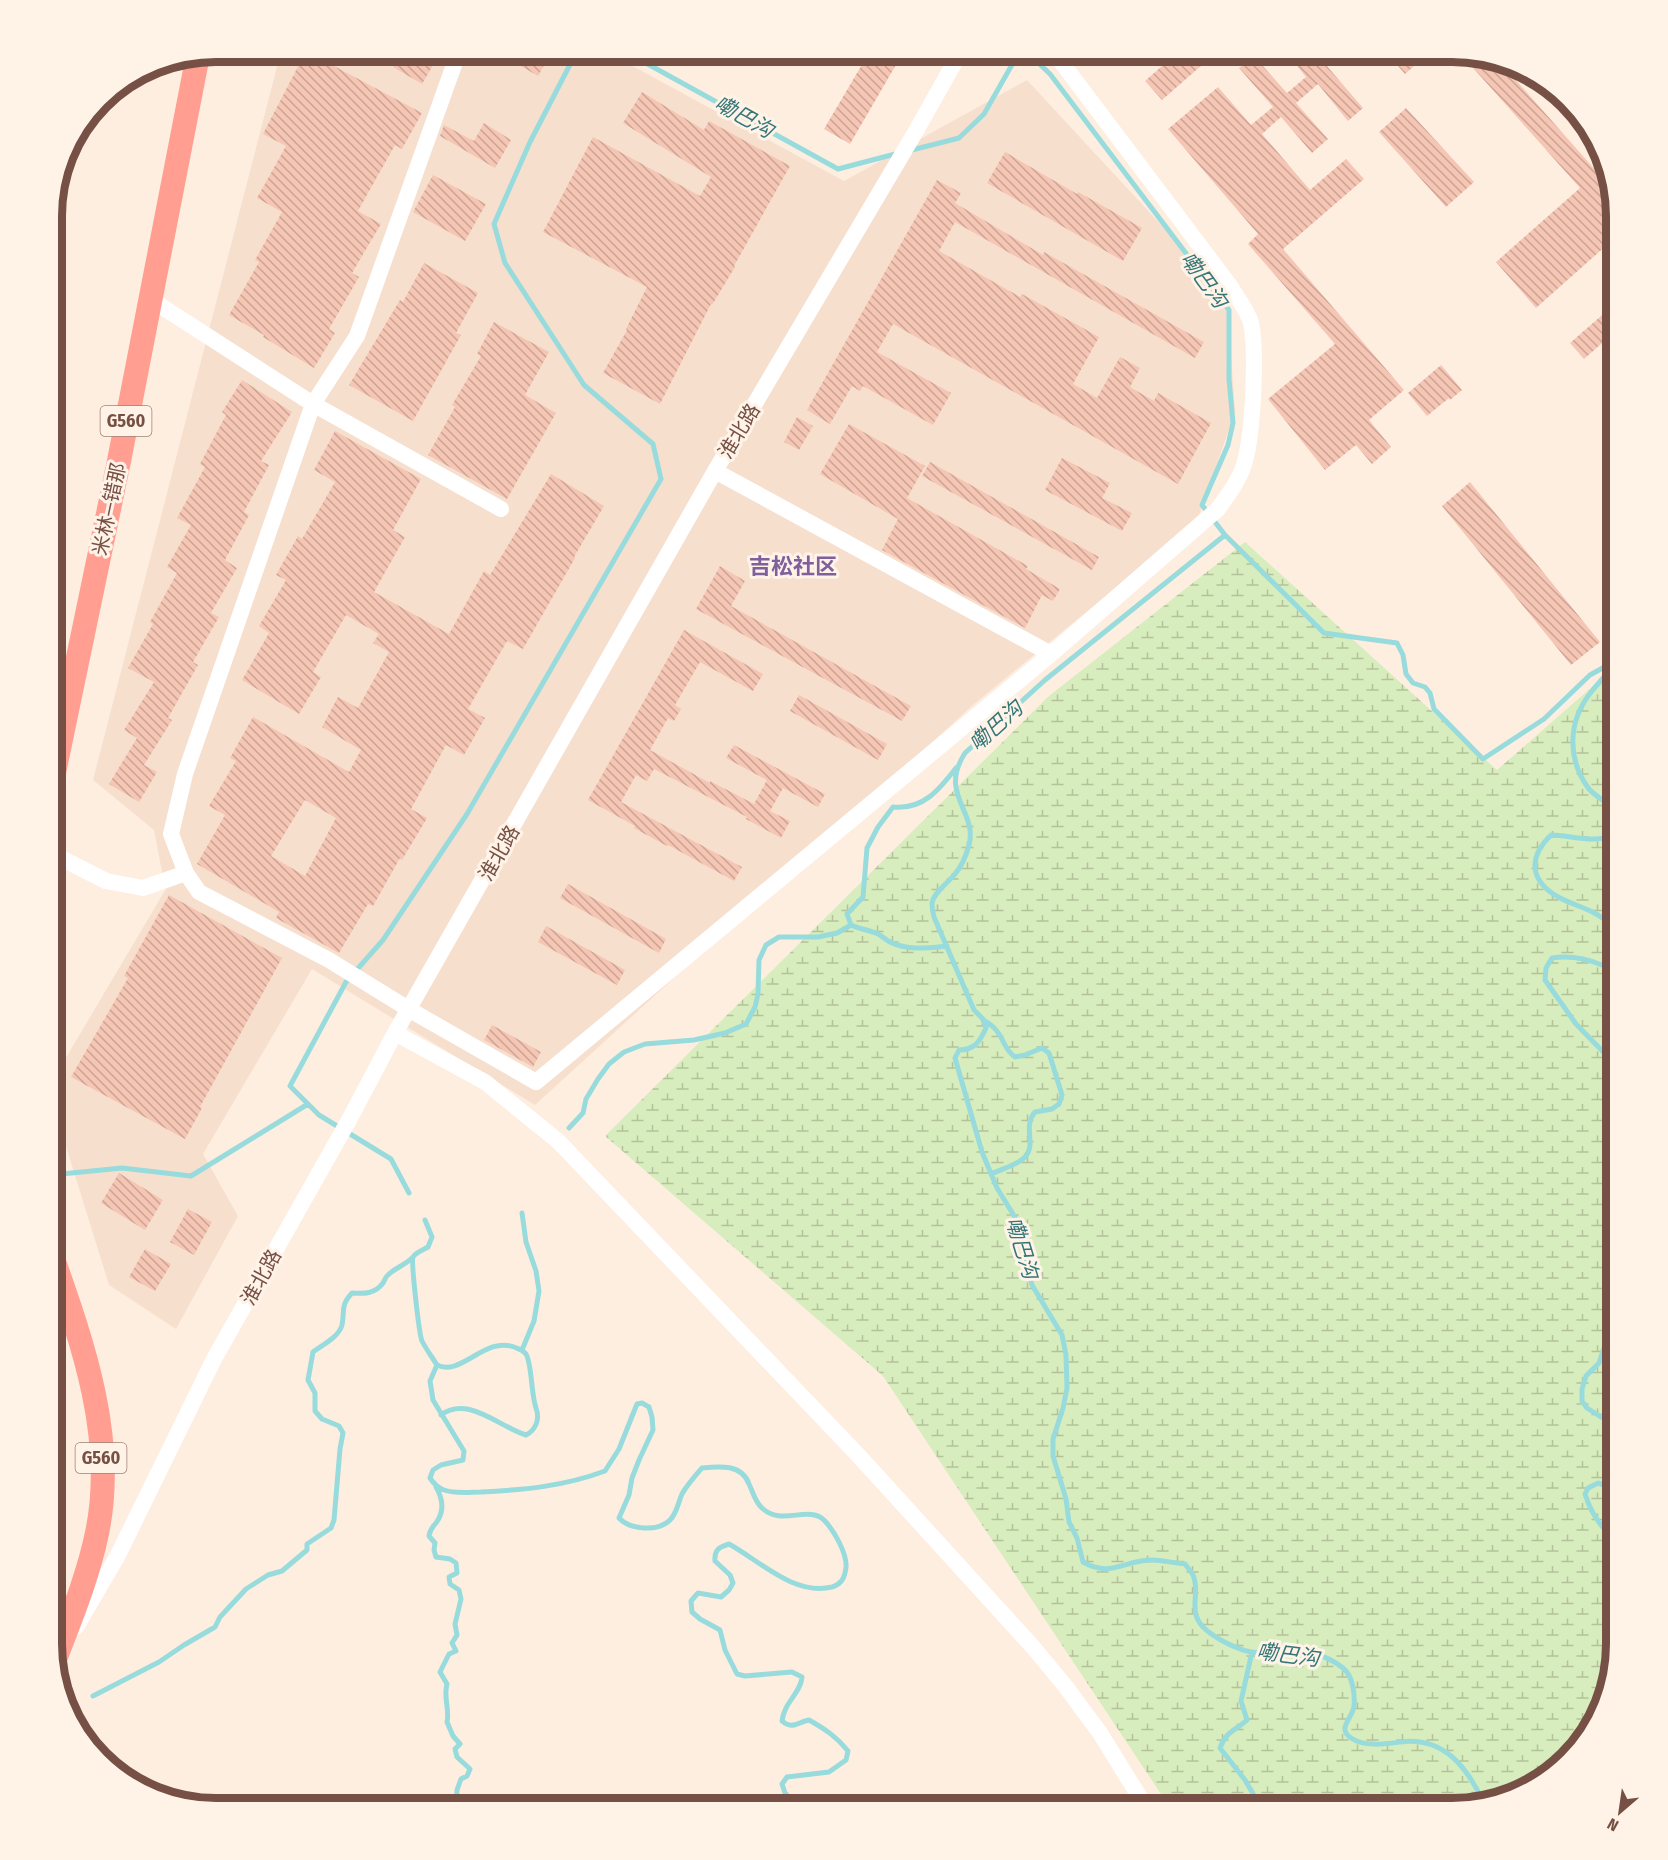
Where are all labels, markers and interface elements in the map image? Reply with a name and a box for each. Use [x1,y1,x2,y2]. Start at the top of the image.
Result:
water label: 嘞巴沟 [710,90,780,145]
water label: 嘞巴沟 [1175,247,1234,315]
street label: 淮北路 [713,399,765,463]
road number: G560 [100,406,152,436]
street label: 米林—错那 [87,460,131,558]
district label: 吉松社区 [749,553,837,580]
water label: 嘞巴沟 [964,694,1030,757]
street label: 淮北路 [474,821,524,885]
water label: 嘞巴沟 [1000,1214,1044,1284]
street label: 淮北路 [236,1245,286,1309]
road number: G560 [76,1443,126,1473]
water label: 嘞巴沟 [1255,1638,1323,1672]
north arrow [1590,1782,1650,1842]
text: N [1604,1814,1622,1835]

